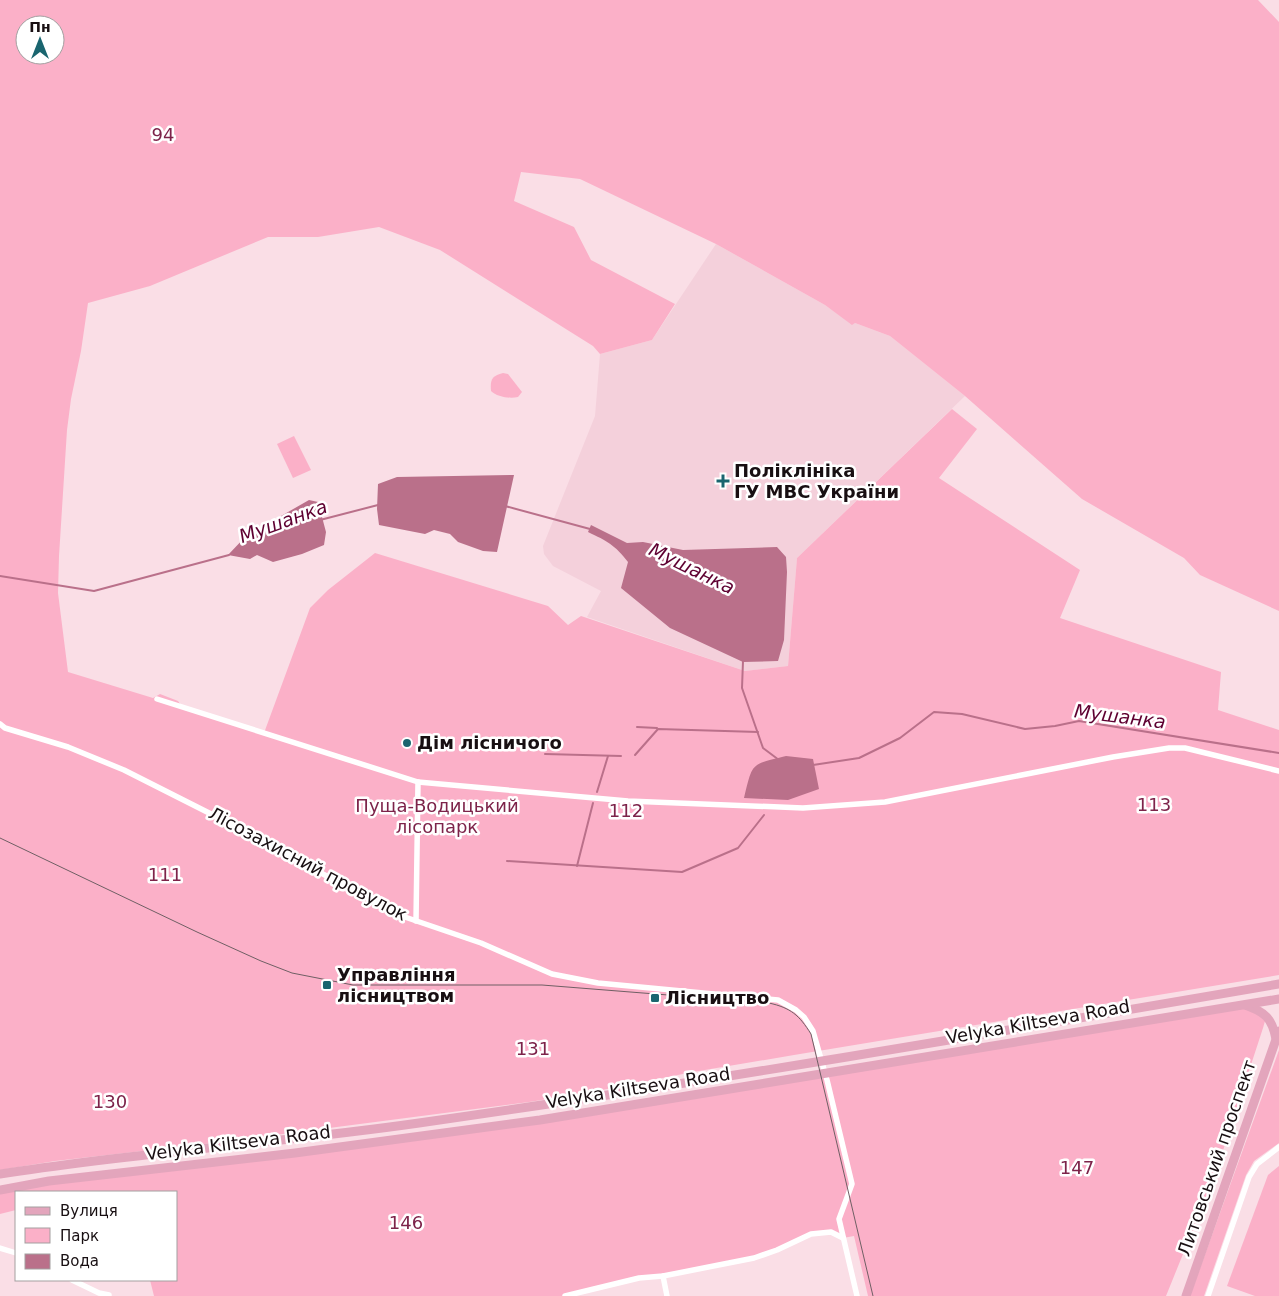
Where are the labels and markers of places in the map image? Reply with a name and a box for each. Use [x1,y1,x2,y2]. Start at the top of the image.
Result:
place label: Поліклініка ГУ МВС України [734,460,899,502]
marker: Поліклініка ГУ МВС України [716,474,730,488]
place label: Дім лісничого [417,732,562,753]
marker: Дім лісничого [401,737,413,749]
place label: Управління лісництвом [337,964,456,1006]
marker: Управління лісництвом [321,979,333,991]
place label: Лісництво [665,987,769,1008]
marker: Лісництво [649,992,661,1004]

